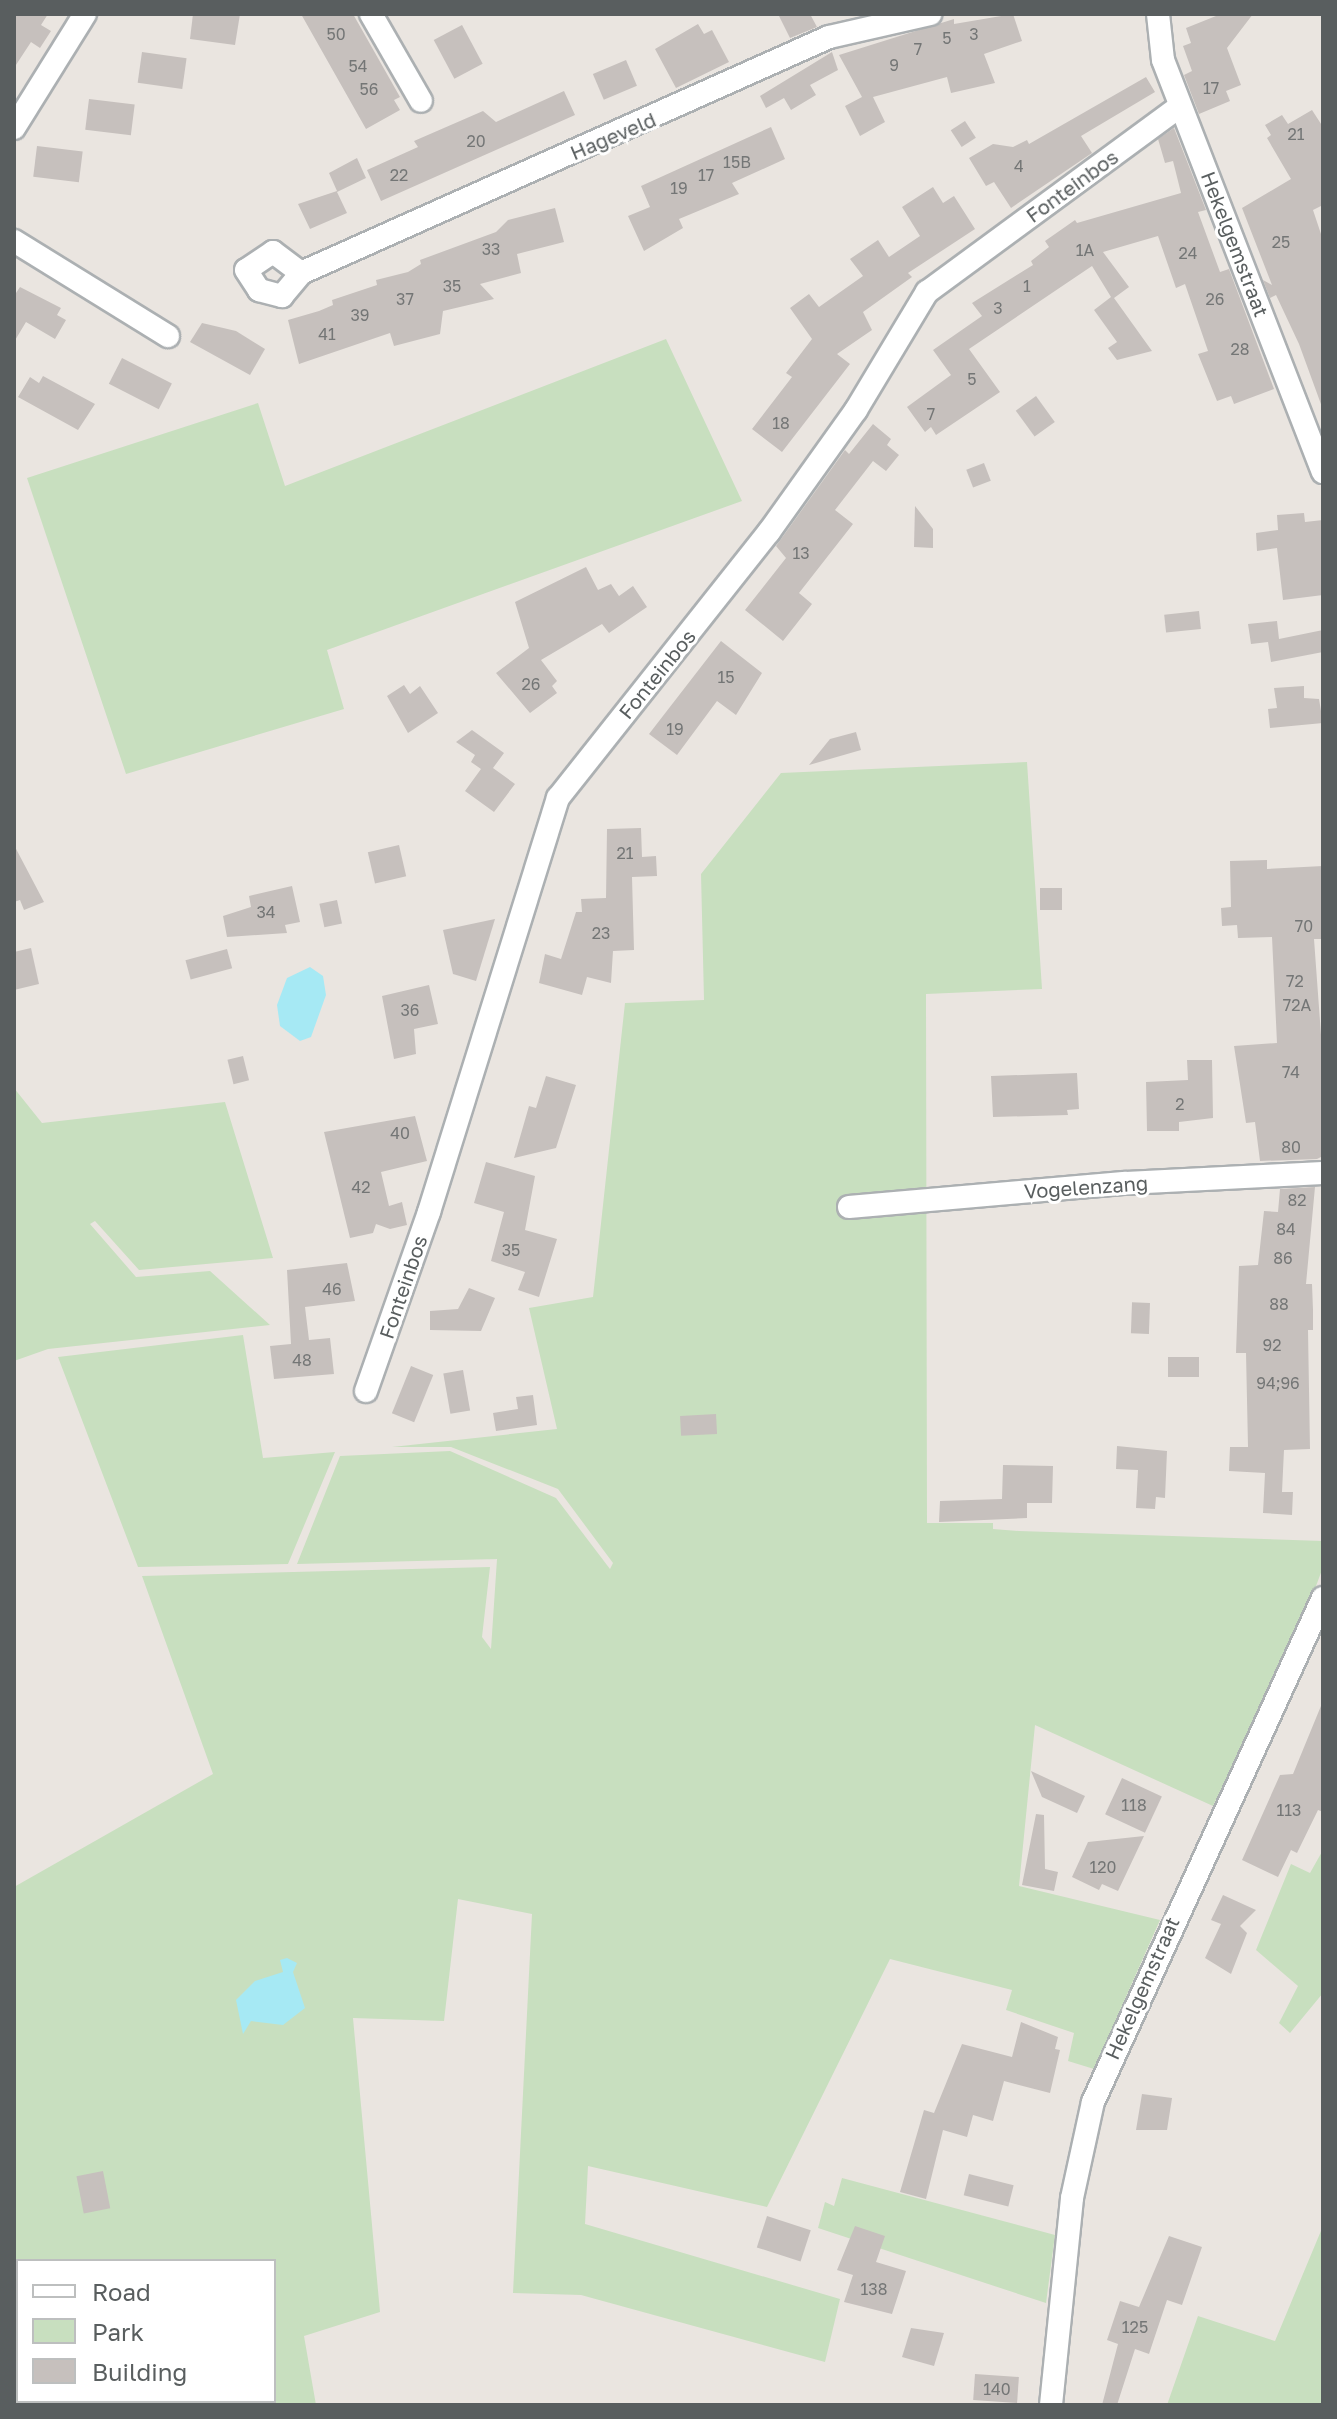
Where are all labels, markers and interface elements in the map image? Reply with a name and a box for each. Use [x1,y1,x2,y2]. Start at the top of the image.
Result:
house number: 50 [326,24,346,44]
house number: 3 [969,24,979,44]
house number: 5 [942,28,952,48]
house number: 7 [914,39,922,59]
house number: 9 [889,55,899,75]
house number: 54 [348,56,368,76]
house number: 17 [1203,78,1219,98]
house number: 56 [360,79,378,99]
street label: Hageveld [566,107,660,165]
house number: 21 [1287,124,1305,144]
house number: 20 [466,131,486,151]
street label: Fonteinbos [1021,145,1123,227]
house number: 15B [723,152,751,172]
house number: 4 [1014,156,1024,176]
house number: 22 [390,165,408,185]
house number: 17 [698,165,714,185]
street label: Hekelgemstraat [1196,168,1274,320]
house number: 19 [670,178,688,198]
house number: 25 [1272,232,1290,252]
house number: 33 [482,239,500,259]
house number: 1A [1076,240,1094,260]
house number: 24 [1178,243,1198,263]
house number: 35 [443,276,461,296]
house number: 1 [1023,276,1031,296]
house number: 37 [396,289,414,309]
house number: 26 [1206,289,1224,309]
house number: 3 [993,298,1003,318]
house number: 39 [350,305,370,325]
house number: 41 [318,324,336,344]
house number: 28 [1230,339,1250,359]
house number: 5 [967,369,977,389]
house number: 7 [927,404,935,424]
house number: 18 [772,413,790,433]
house number: 13 [792,543,810,563]
street label: Fonteinbos [614,624,700,724]
house number: 15 [717,667,735,687]
house number: 26 [522,674,540,694]
house number: 19 [666,719,684,739]
house number: 21 [616,843,634,863]
house number: 34 [256,902,276,922]
house number: 70 [1295,916,1313,936]
house number: 23 [592,923,610,943]
house number: 72 [1286,971,1304,991]
house number: 72A [1283,995,1311,1015]
house number: 36 [400,1000,420,1020]
house number: 74 [1282,1062,1300,1082]
house number: 2 [1175,1094,1185,1114]
house number: 40 [390,1123,410,1143]
house number: 80 [1281,1137,1301,1157]
street label: Vogelenzang [1023,1171,1149,1203]
house number: 42 [351,1177,371,1197]
house number: 82 [1287,1190,1307,1210]
house number: 84 [1276,1219,1296,1239]
street label: Fonteinbos [374,1232,432,1342]
house number: 35 [502,1240,520,1260]
house number: 86 [1273,1248,1293,1268]
house number: 46 [322,1279,342,1299]
house number: 88 [1269,1294,1289,1314]
house number: 92 [1263,1335,1281,1355]
house number: 48 [292,1350,312,1370]
house number: 94;96 [1256,1373,1300,1393]
house number: 118 [1121,1795,1147,1815]
house number: 113 [1277,1800,1301,1820]
house number: 120 [1090,1857,1116,1877]
street label: Hekelgemstraat [1100,1913,1184,2063]
legend [16,2259,276,2403]
text: Road [92,2277,151,2306]
house number: 138 [861,2279,887,2299]
text: Park [92,2317,144,2346]
house number: 125 [1122,2317,1148,2337]
text: Building [92,2357,187,2386]
house number: 140 [983,2379,1011,2399]

